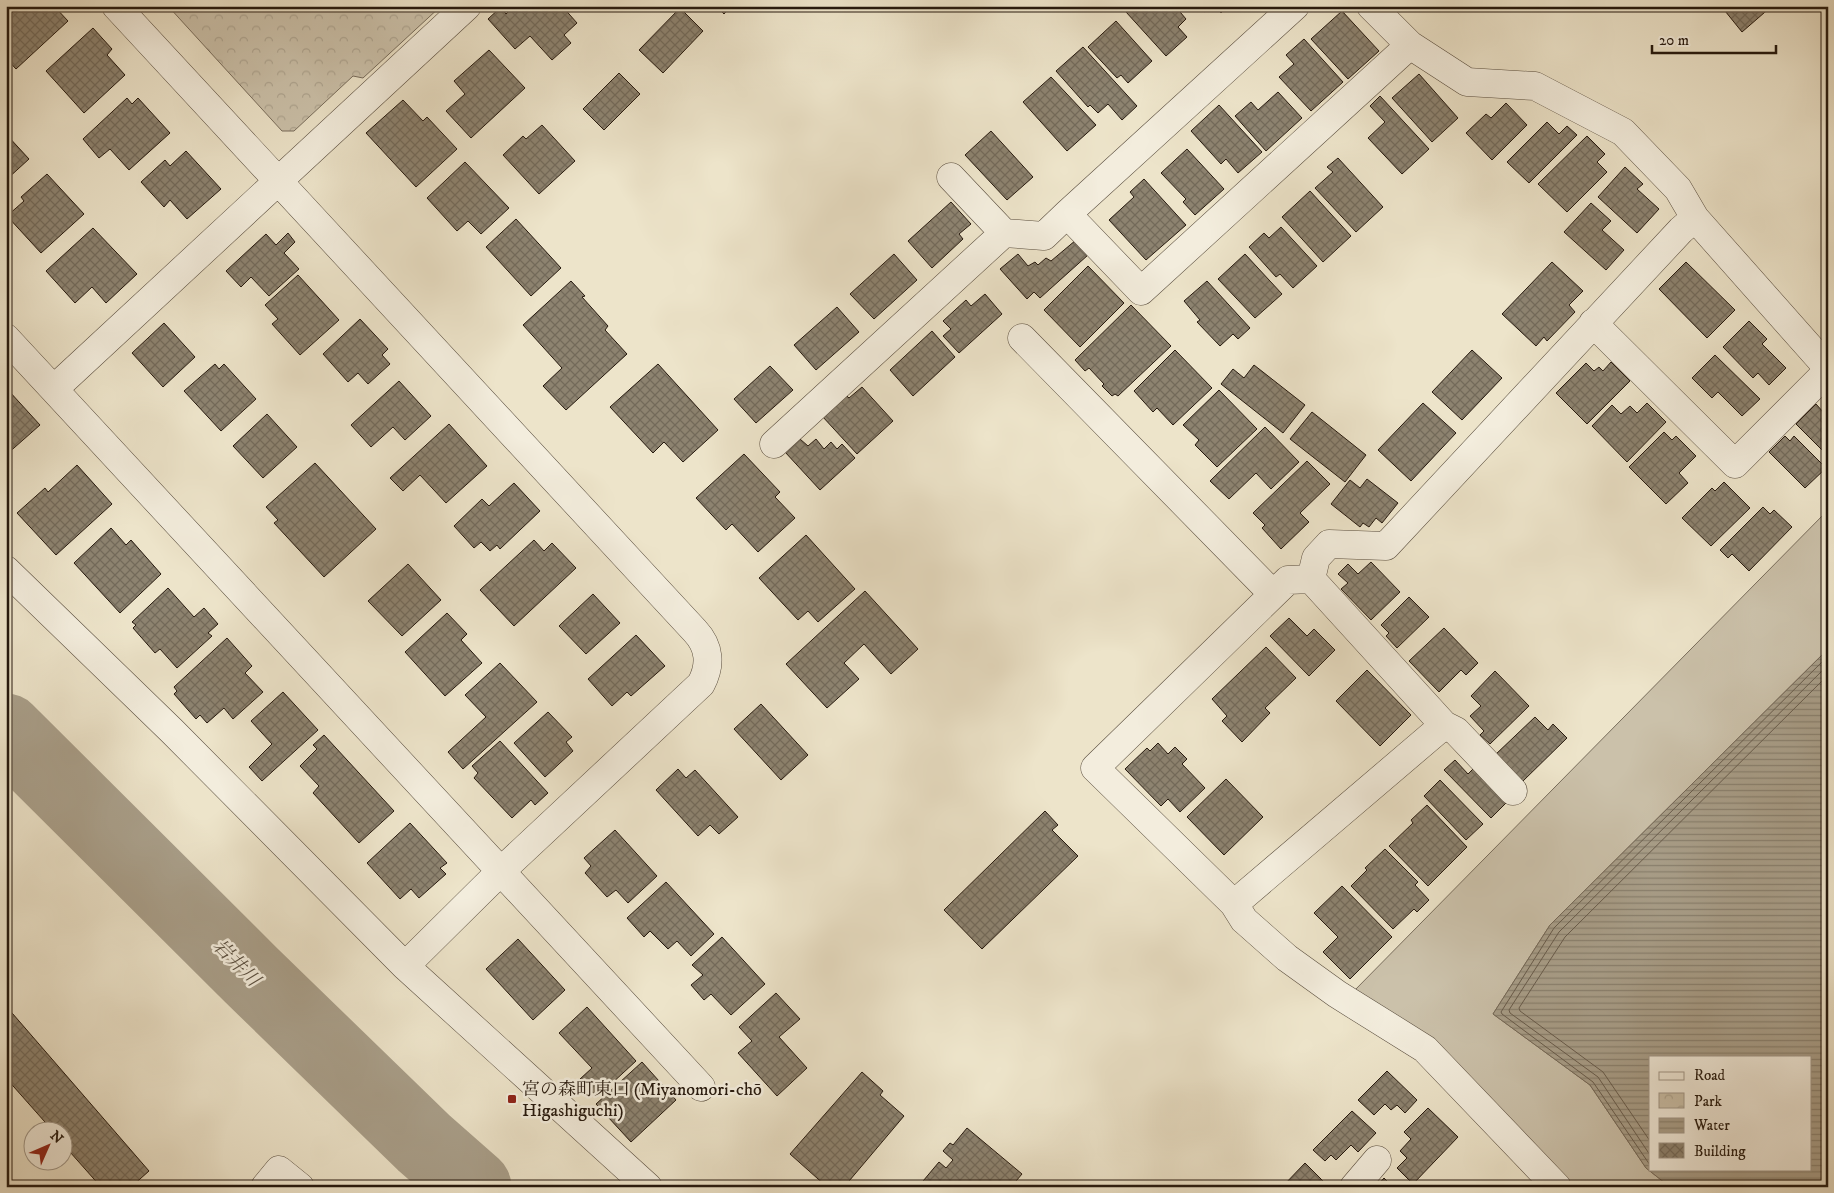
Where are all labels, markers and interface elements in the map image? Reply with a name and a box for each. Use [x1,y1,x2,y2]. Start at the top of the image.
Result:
scale bar [1652,22,1775,54]
text: 20 m [1659,31,1689,50]
water label: 岩井川 [208,935,266,993]
legend [1649,1056,1812,1170]
text: Road [1694,1066,1726,1085]
place label: 宮の森町東口 (Miyanomori-chō Higashiguchi) [522,1079,762,1122]
text: Park [1694,1092,1723,1111]
marker: 宮の森町東口 (Miyanomori-chō Higashiguchi) [506,1093,518,1105]
text: Water [1693,1116,1730,1135]
north arrow [22,1120,72,1170]
text: N [46,1127,67,1148]
text: Building [1694,1142,1746,1161]

